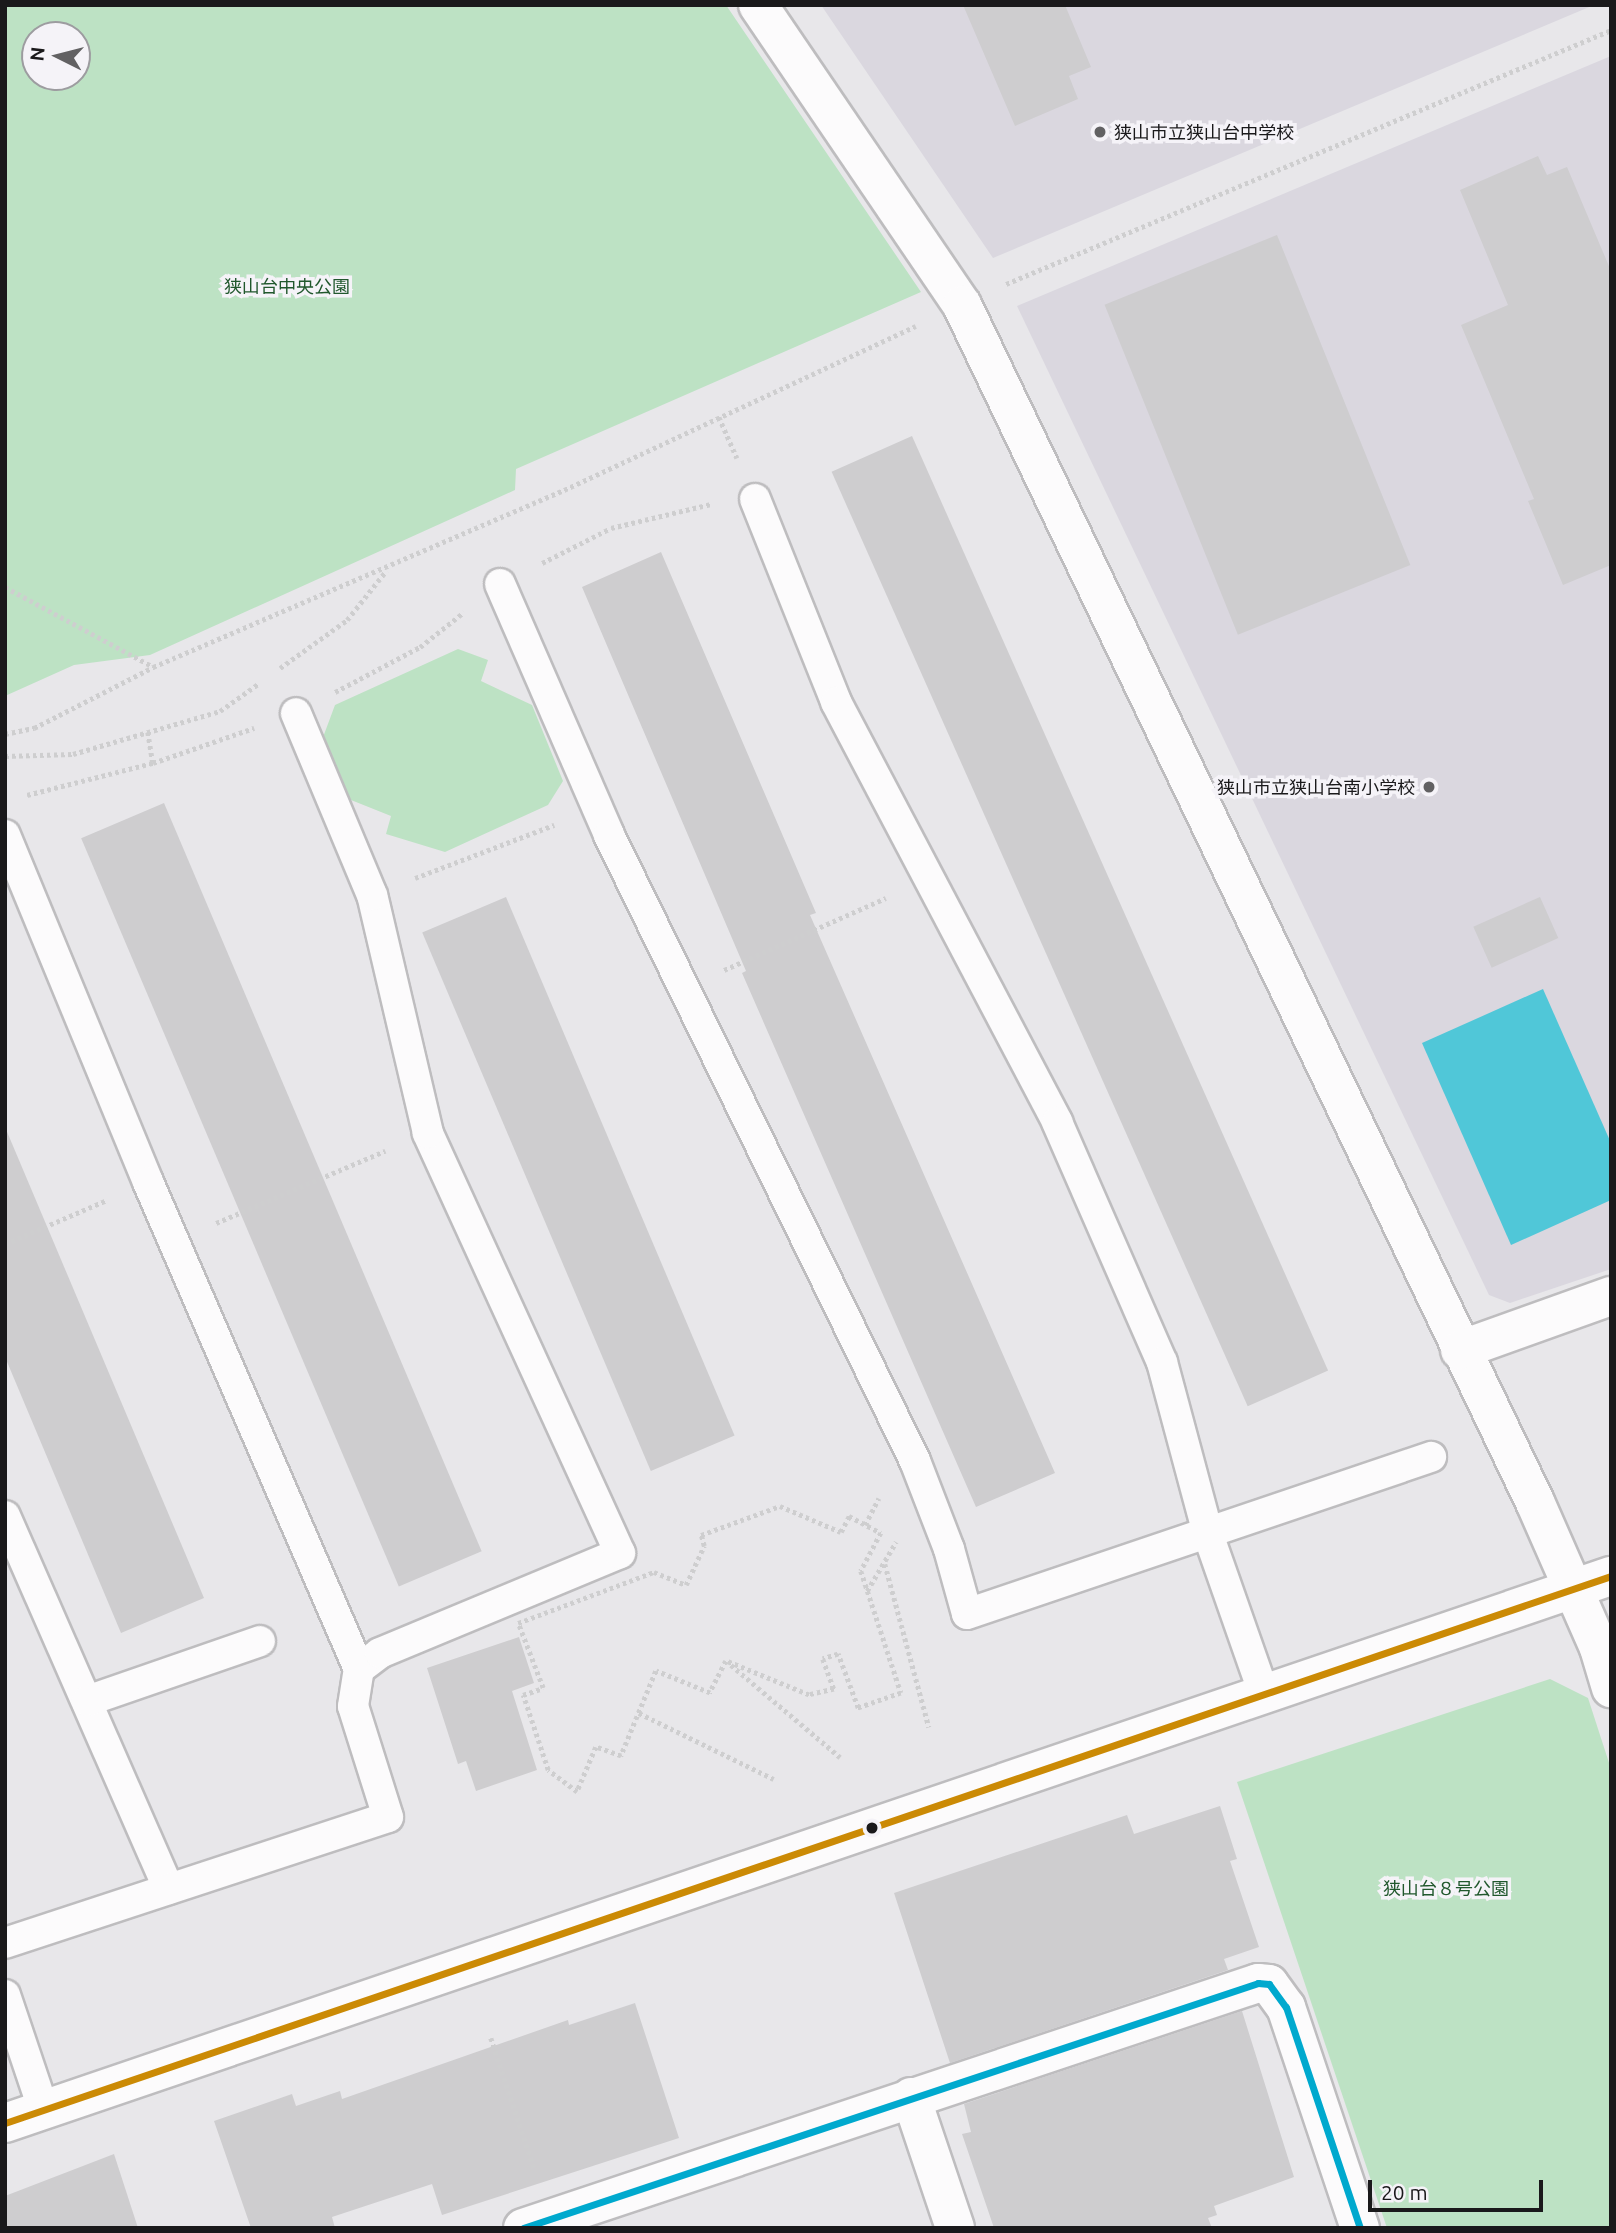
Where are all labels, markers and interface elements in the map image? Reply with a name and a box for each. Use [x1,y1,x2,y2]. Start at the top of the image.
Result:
north arrow [21,21,91,91]
text: N [25,46,49,62]
place label: 狭山市立狭山台中学校 [1114,121,1294,143]
marker: 狭山市立狭山台中学校 [1092,124,1108,140]
park label: 狭山台中央公園 [224,275,350,297]
place label: 狭山市立狭山台南小学校 [1217,776,1415,798]
marker: 狭山市立狭山台南小学校 [1421,779,1437,795]
unlabelled marker [865,1821,879,1835]
park label: 狭山台８号公園 [1383,1877,1509,1899]
scale bar [1371,2166,1546,2210]
text: 20 m [1381,2180,1428,2204]

